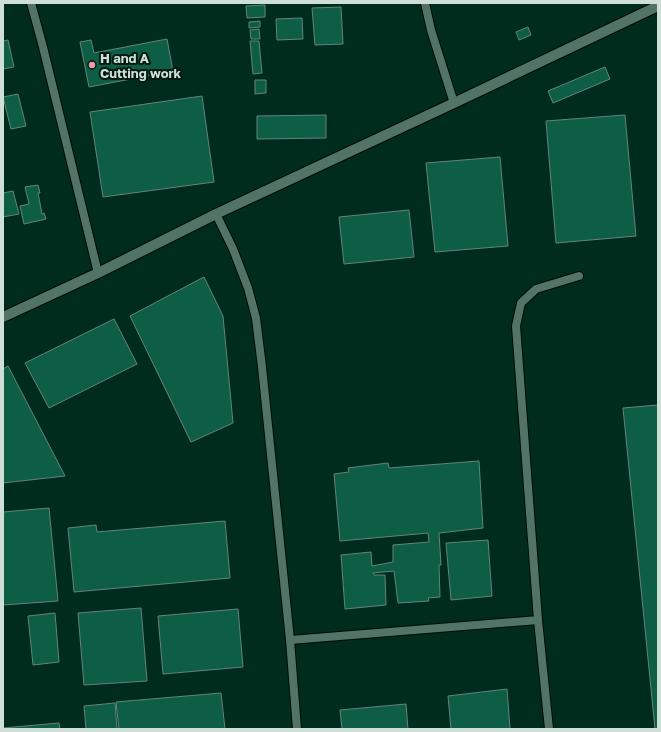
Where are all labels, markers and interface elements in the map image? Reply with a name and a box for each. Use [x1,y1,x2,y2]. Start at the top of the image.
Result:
place label: H and A Cutting work [100,50,182,81]
marker: H and A Cutting work [87,60,97,70]

